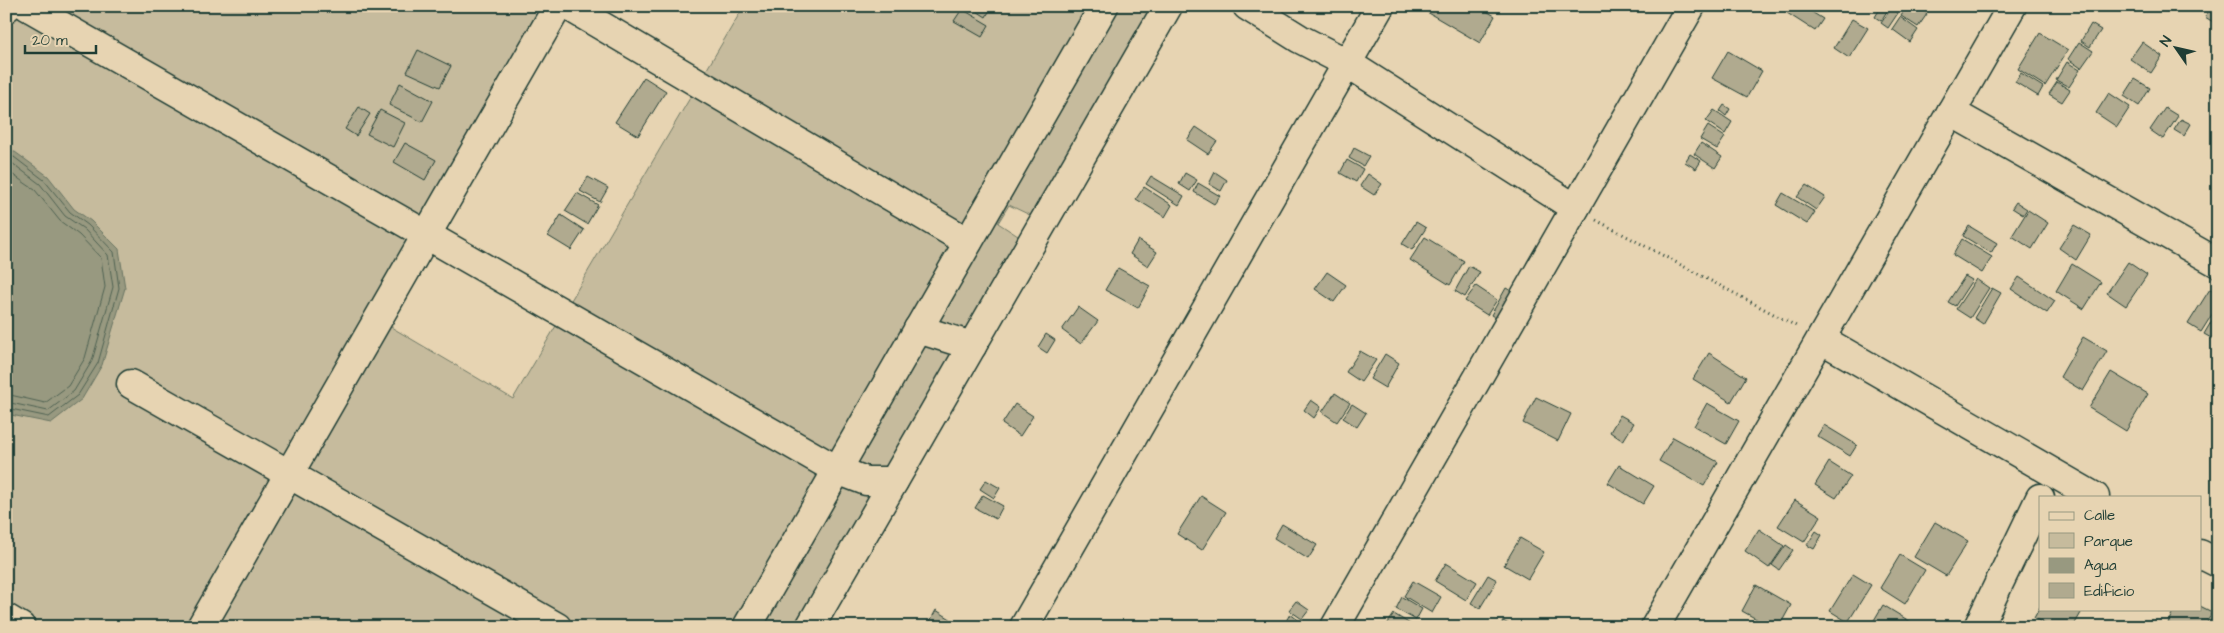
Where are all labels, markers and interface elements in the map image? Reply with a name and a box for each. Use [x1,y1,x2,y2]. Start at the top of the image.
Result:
scale bar [25,22,96,54]
north arrow [2152,22,2202,72]
text: 20 m [32,30,68,51]
text: N [2155,32,2177,51]
legend [2039,496,2202,610]
text: Calle [2084,505,2115,526]
text: Parque [2084,531,2133,552]
text: Agua [2084,555,2117,577]
text: Edificio [2084,581,2135,602]

